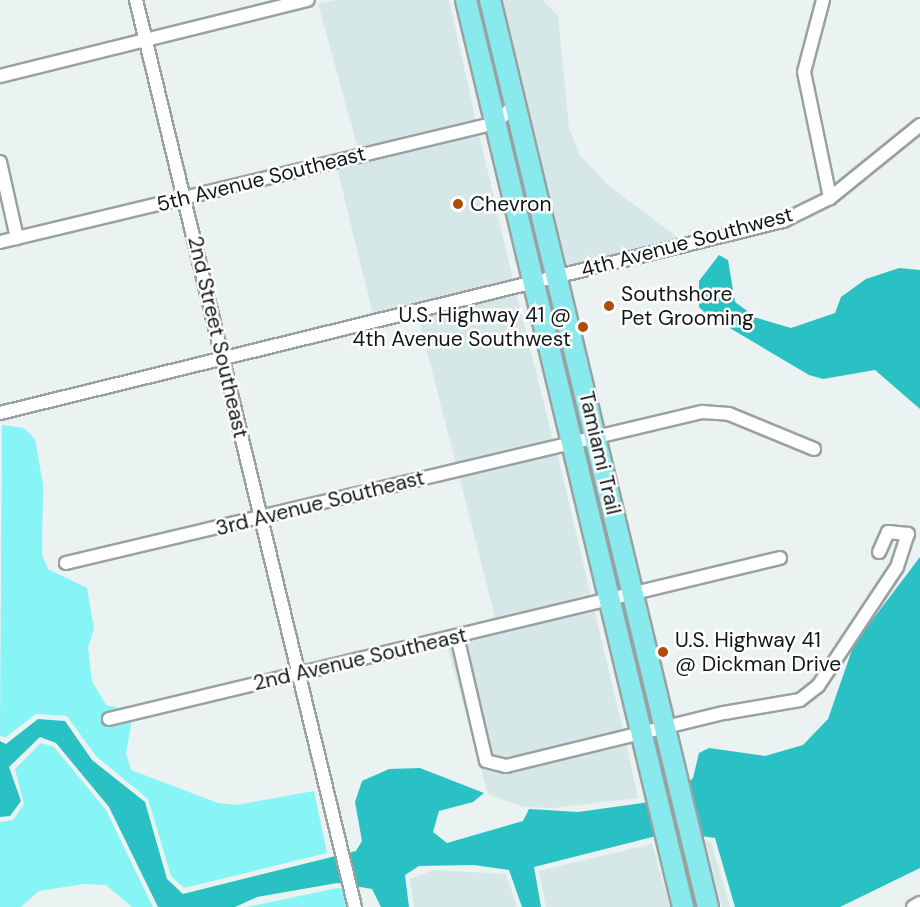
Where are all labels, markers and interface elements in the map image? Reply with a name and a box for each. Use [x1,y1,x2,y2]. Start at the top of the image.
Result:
street label: 5th Avenue Southeast [154,141,368,217]
place label: Chevron [470,191,552,217]
marker: Chevron [451,197,465,211]
street label: 4th Avenue Southwest [578,202,796,282]
street label: 2nd Street Southeast [182,233,254,441]
place label: Southshore Pet Grooming [621,281,754,331]
marker: Southshore Pet Grooming [602,299,616,313]
place label: U.S. Highway 41 @ 4th Avenue Southwest [353,302,571,352]
marker: U.S. Highway 41 @ 4th Avenue Southwest [576,320,590,334]
street label: Tamiami Trail [574,389,626,517]
street label: 3rd Avenue Southeast [213,465,427,541]
street label: 2nd Avenue Southeast [251,622,469,696]
place label: U.S. Highway 41 @ Dickman Drive [675,627,841,677]
marker: U.S. Highway 41 @ Dickman Drive [656,645,670,659]

